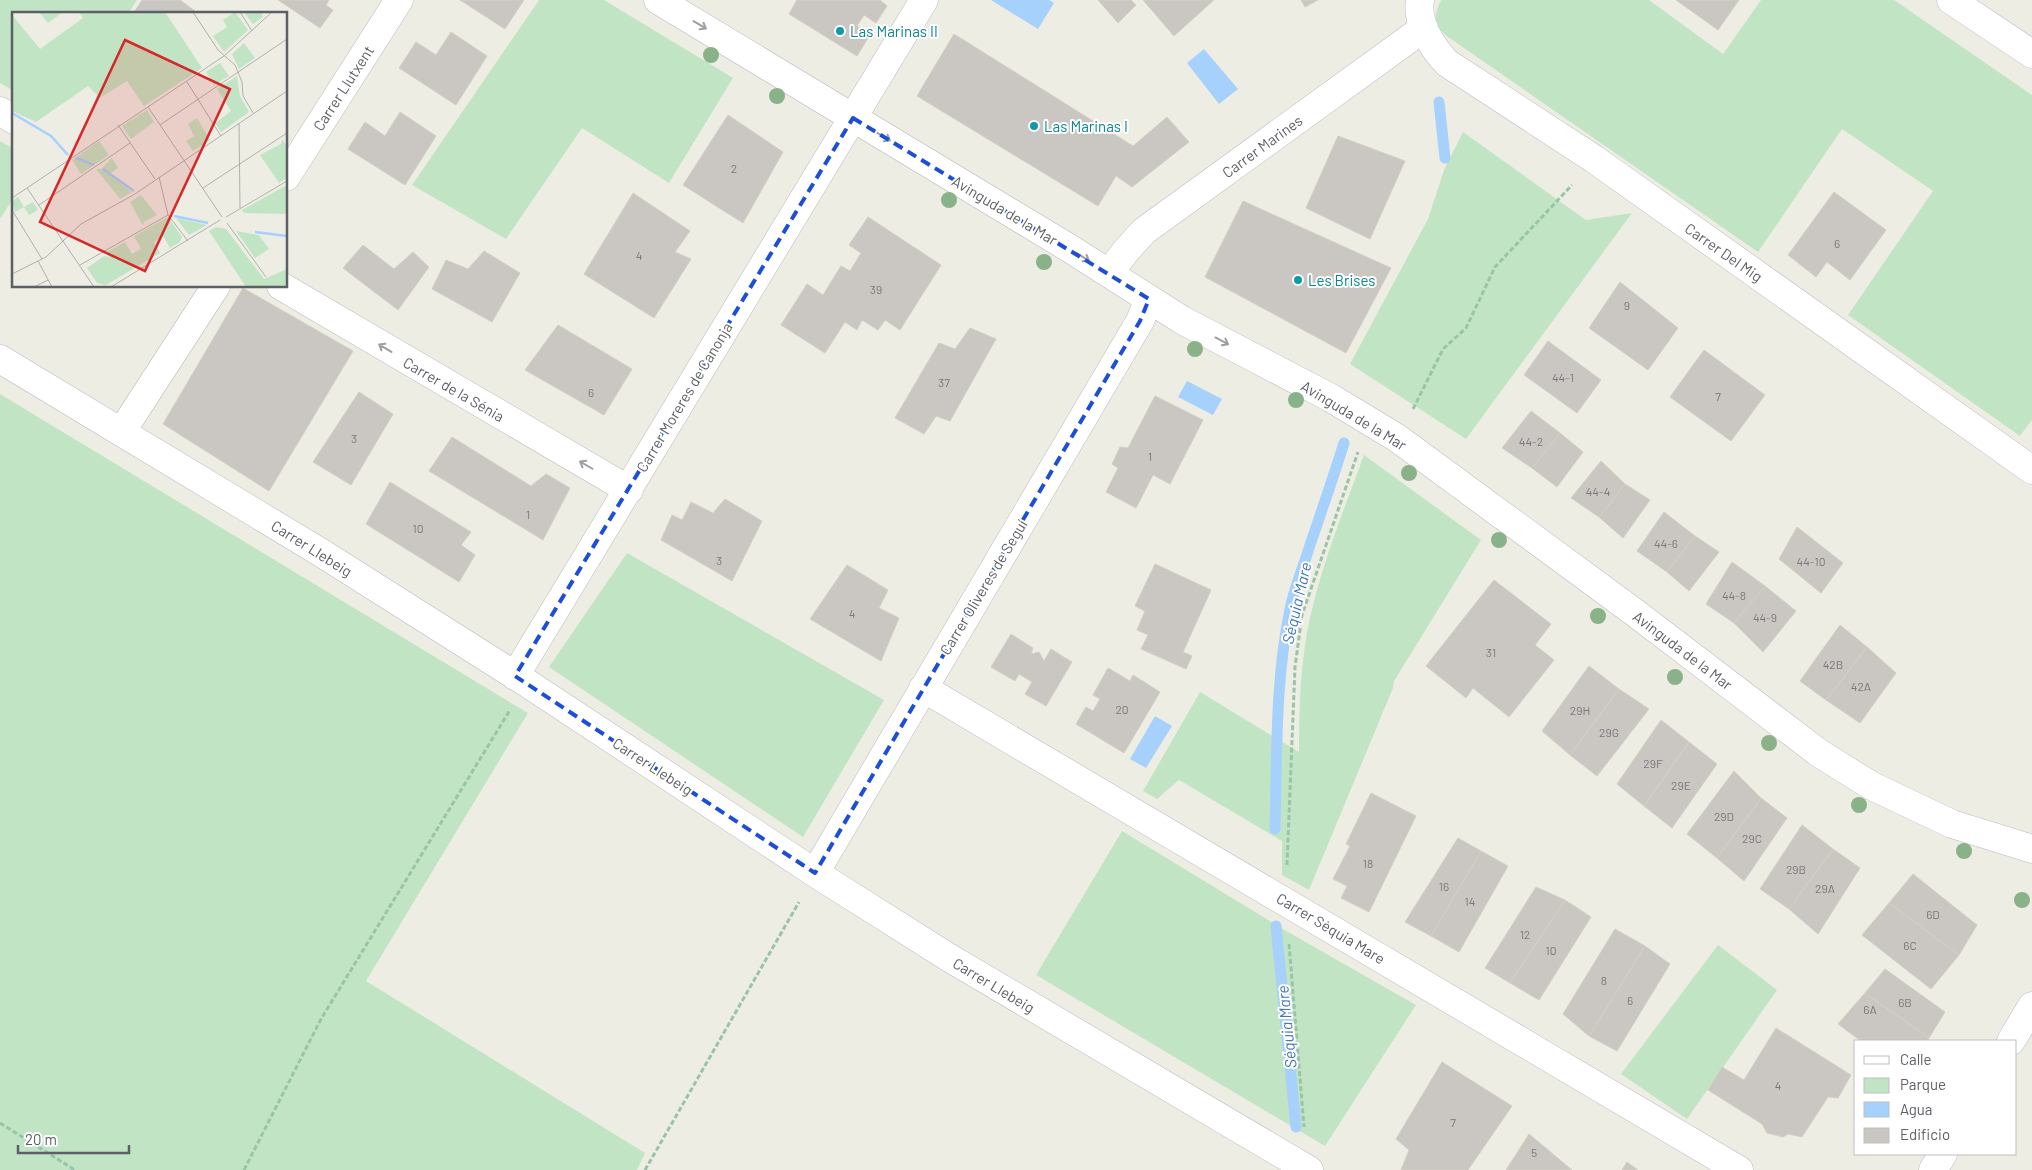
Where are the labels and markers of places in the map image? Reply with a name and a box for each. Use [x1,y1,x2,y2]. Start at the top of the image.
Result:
place label: Las Marinas II [850,22,938,40]
marker: Las Marinas II [834,25,846,37]
place label: Las Marinas I [1044,117,1128,135]
marker: Las Marinas I [1028,120,1040,132]
place label: Les Brises [1308,271,1376,289]
marker: Les Brises [1292,274,1304,286]

